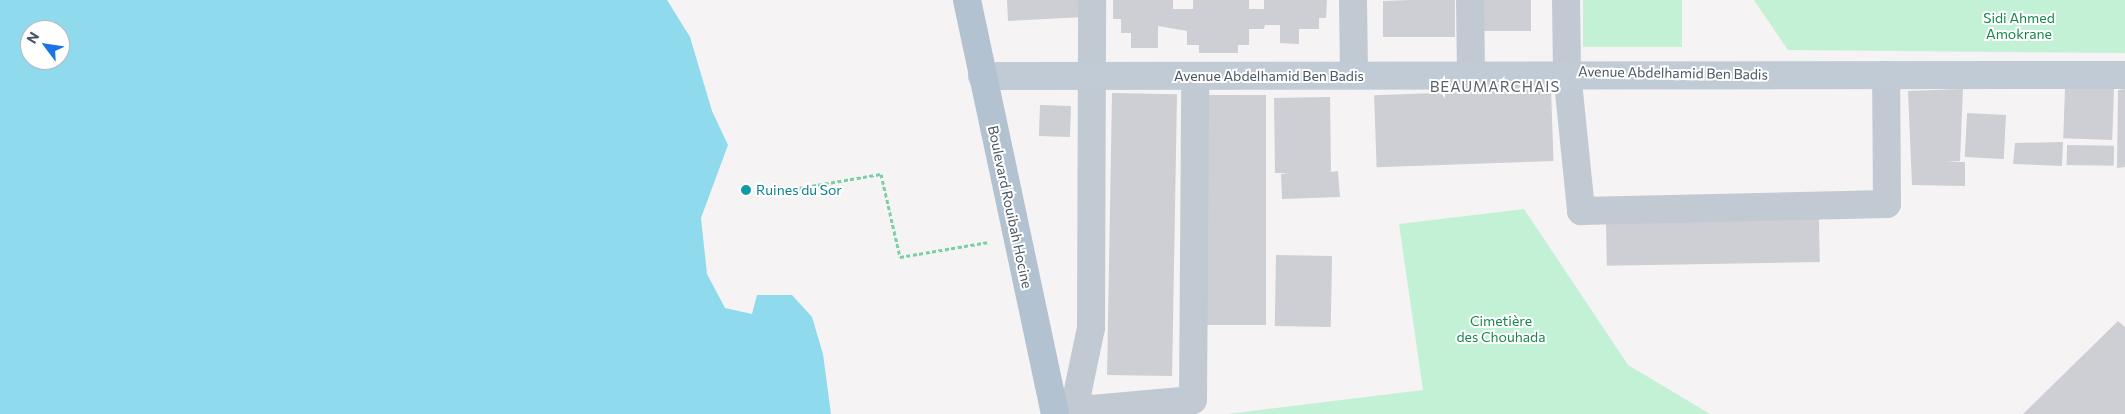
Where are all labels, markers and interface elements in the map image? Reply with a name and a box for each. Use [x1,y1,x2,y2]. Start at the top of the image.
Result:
park label: Sidi Ahmed Amokrane [1983,10,2055,42]
north arrow [20,20,70,70]
text: N [23,29,43,46]
street label: Avenue Abdelhamid Ben Badis [1578,63,1768,83]
street label: Avenue Abdelhamid Ben Badis [1174,68,1364,84]
district label: BEAUMARCHAIS [1428,78,1562,96]
street label: Boulevard Rouibah Hocine [984,124,1036,290]
place label: Ruines du Sor [756,182,842,198]
marker: Ruines du Sor [740,184,752,196]
park label: Cimetière des Chouhada [1456,313,1546,346]

